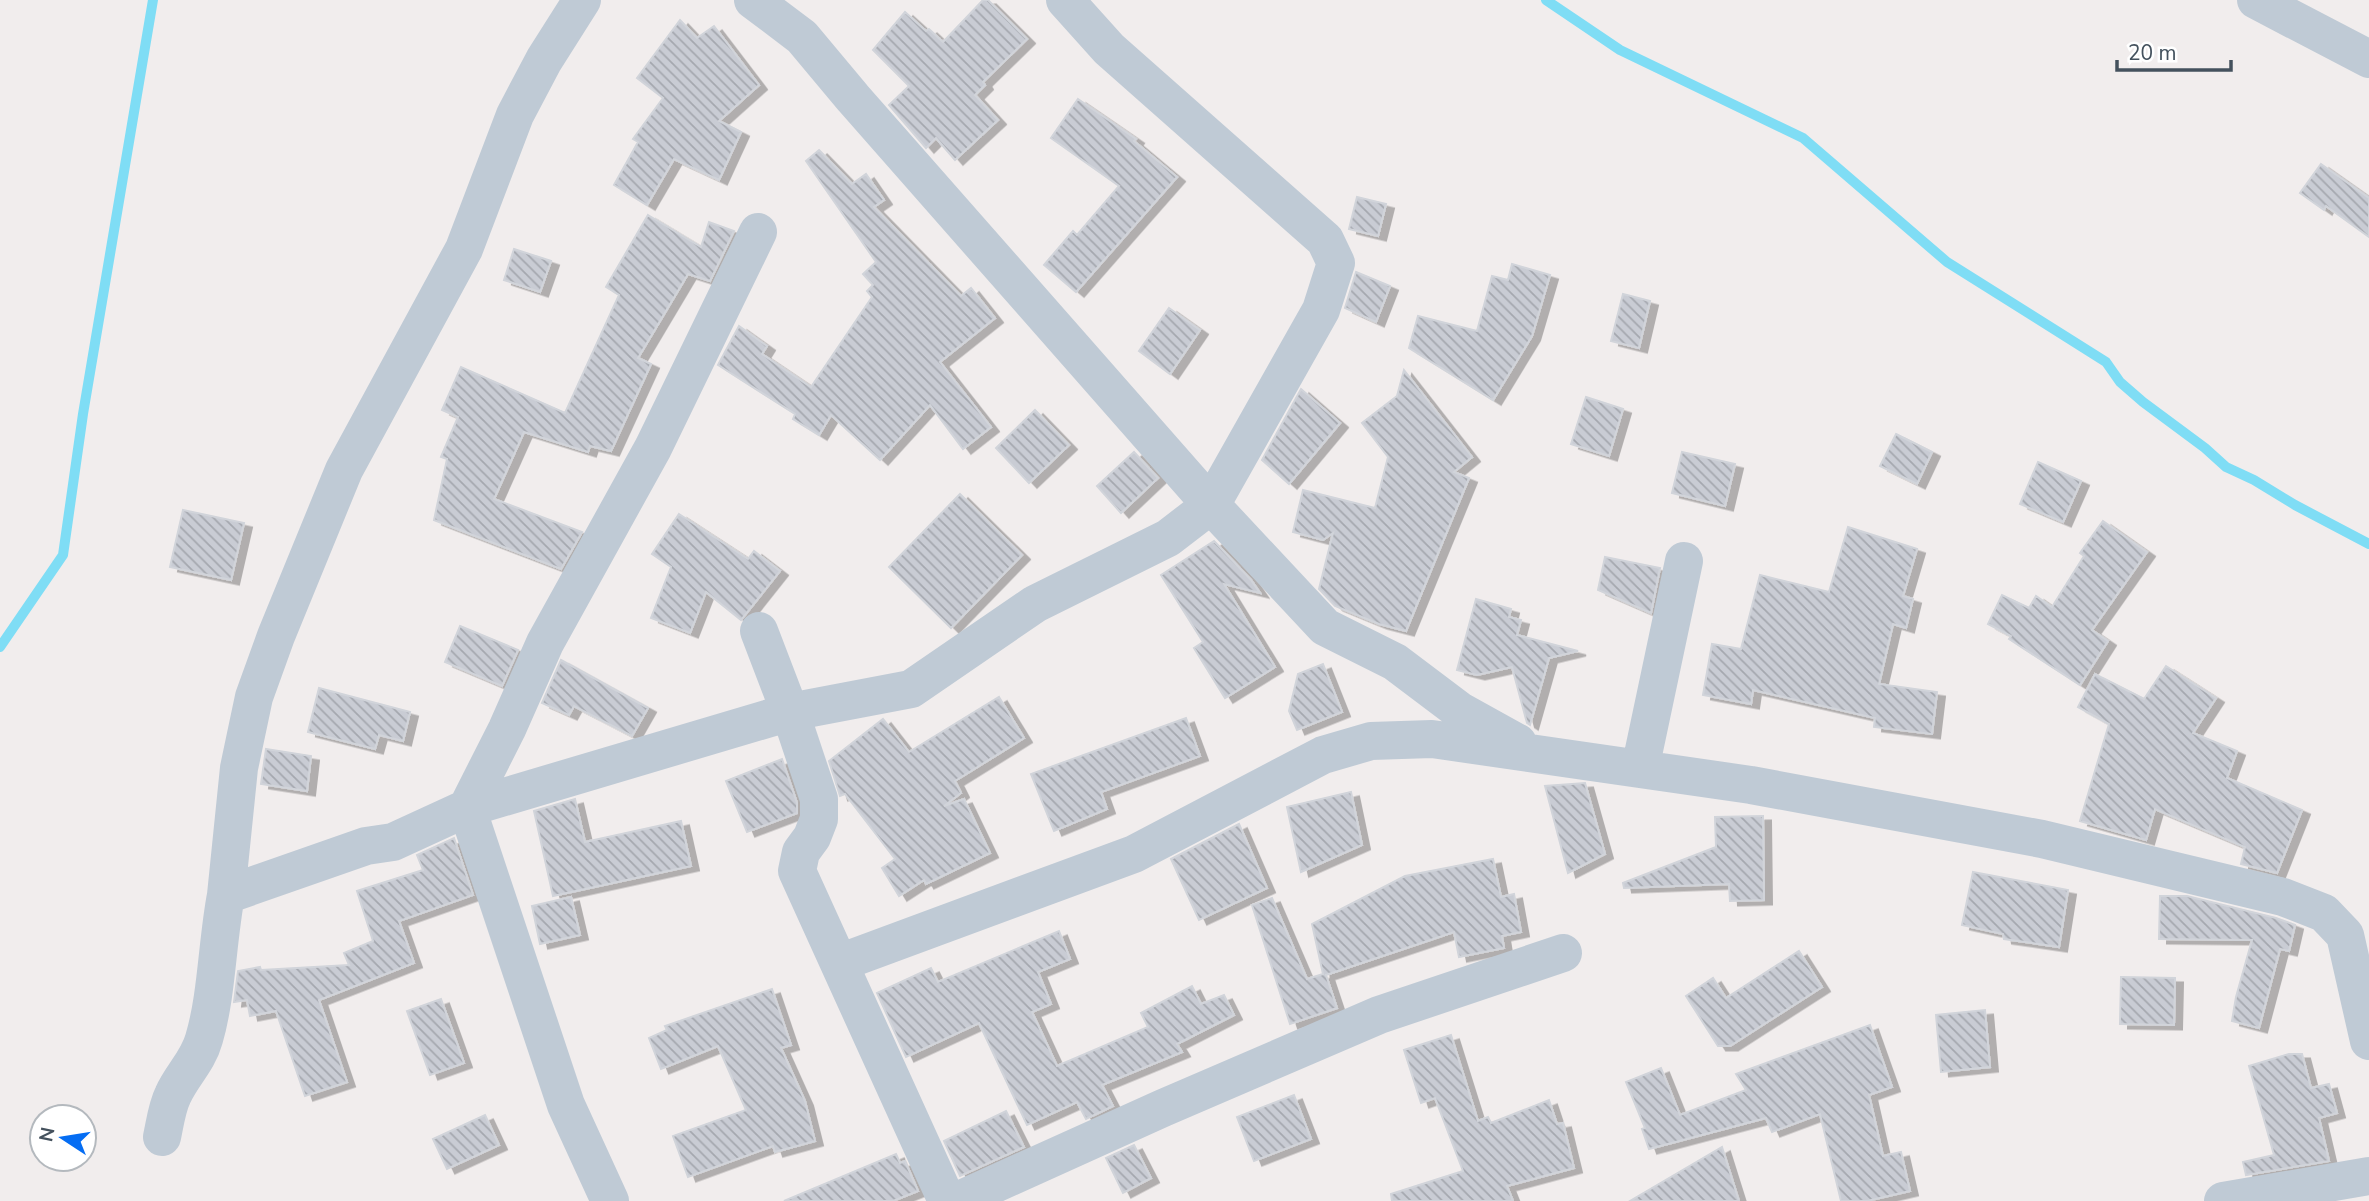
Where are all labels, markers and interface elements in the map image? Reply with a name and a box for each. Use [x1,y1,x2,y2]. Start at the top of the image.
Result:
scale bar [2117,28,2231,72]
text: 20 m [2128,39,2177,67]
north arrow [28,1103,98,1173]
text: N [33,1125,62,1144]

